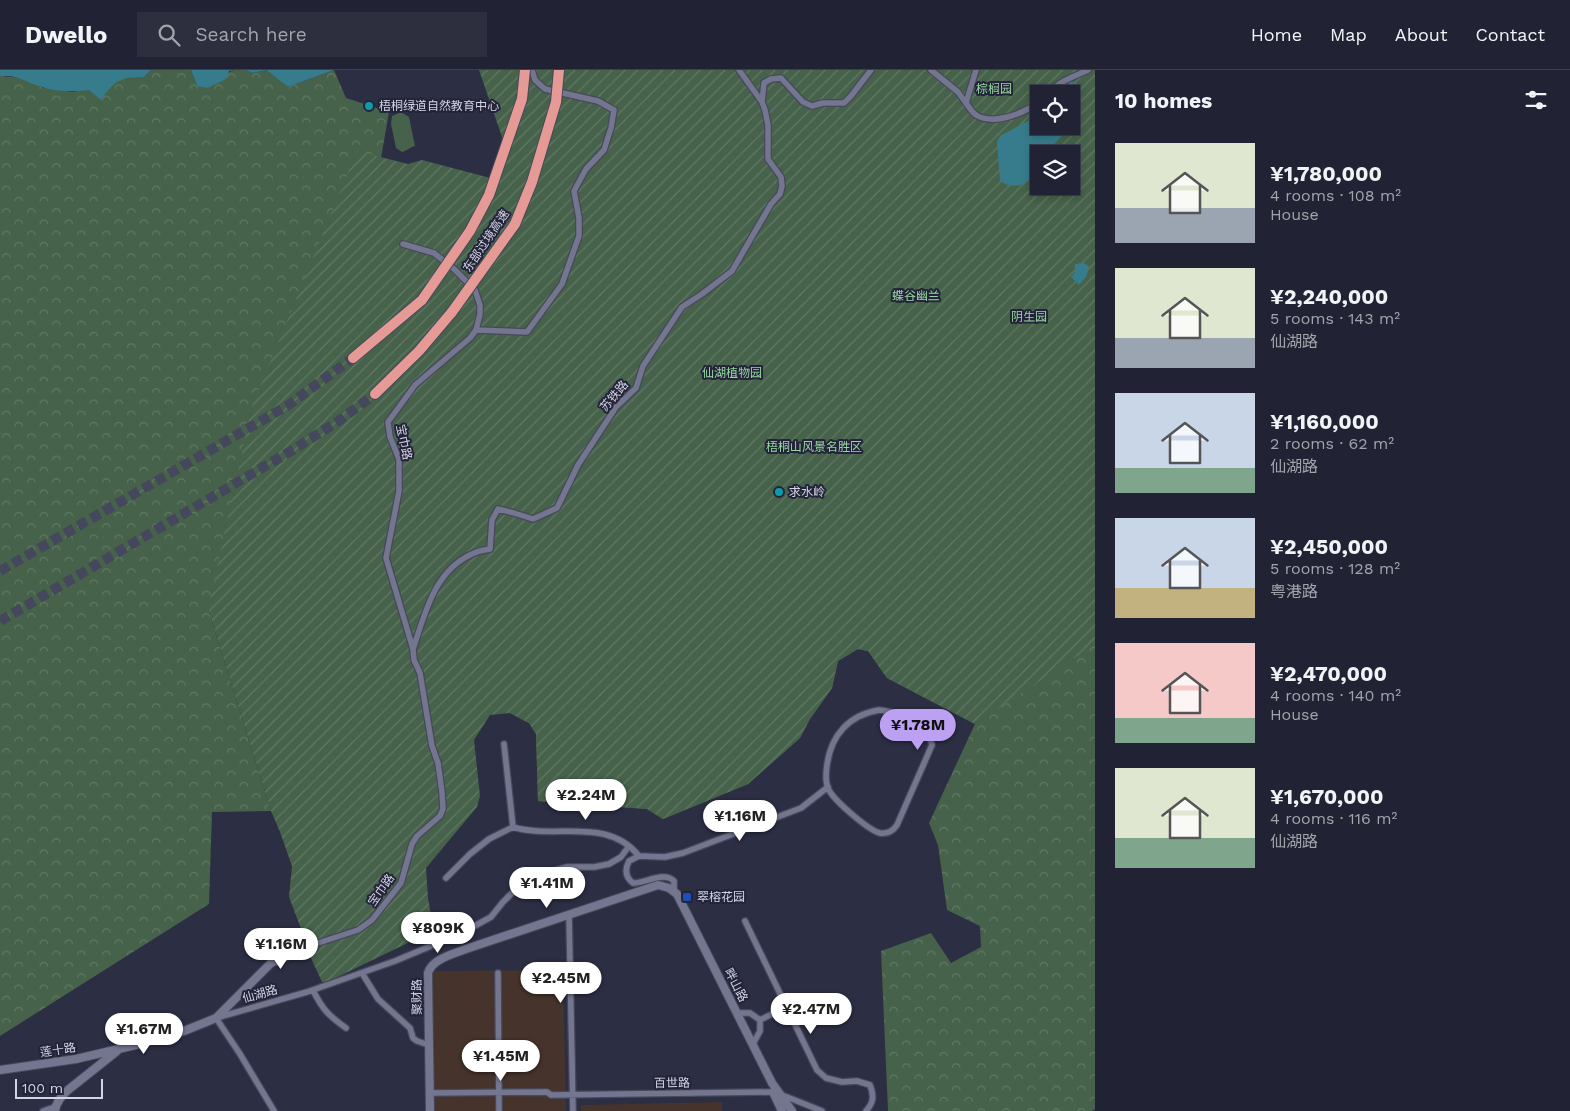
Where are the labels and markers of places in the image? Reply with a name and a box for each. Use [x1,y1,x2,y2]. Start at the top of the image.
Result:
place label: 梧桐绿道自然教育中心 [379,99,499,113]
marker: 梧桐绿道自然教育中心 [363,100,375,112]
place label: 求水岭 [789,485,825,499]
marker: 求水岭 [773,486,785,498]
pin: ¥1.78M [877,708,959,751]
pin: ¥2.24M [545,778,627,821]
pin: ¥1.16M [699,800,781,842]
pin: ¥1.41M [506,866,588,909]
place label: 翠榕花园 [697,890,745,904]
marker: 翠榕花园 [681,891,693,903]
pin: ¥809K [403,912,473,954]
pin: ¥1.16M [240,928,322,970]
pin: ¥2.45M [520,962,602,1004]
pin: ¥2.47M [770,992,852,1035]
pin: ¥1.67M [103,1012,185,1055]
pin: ¥1.45M [460,1040,542,1082]

